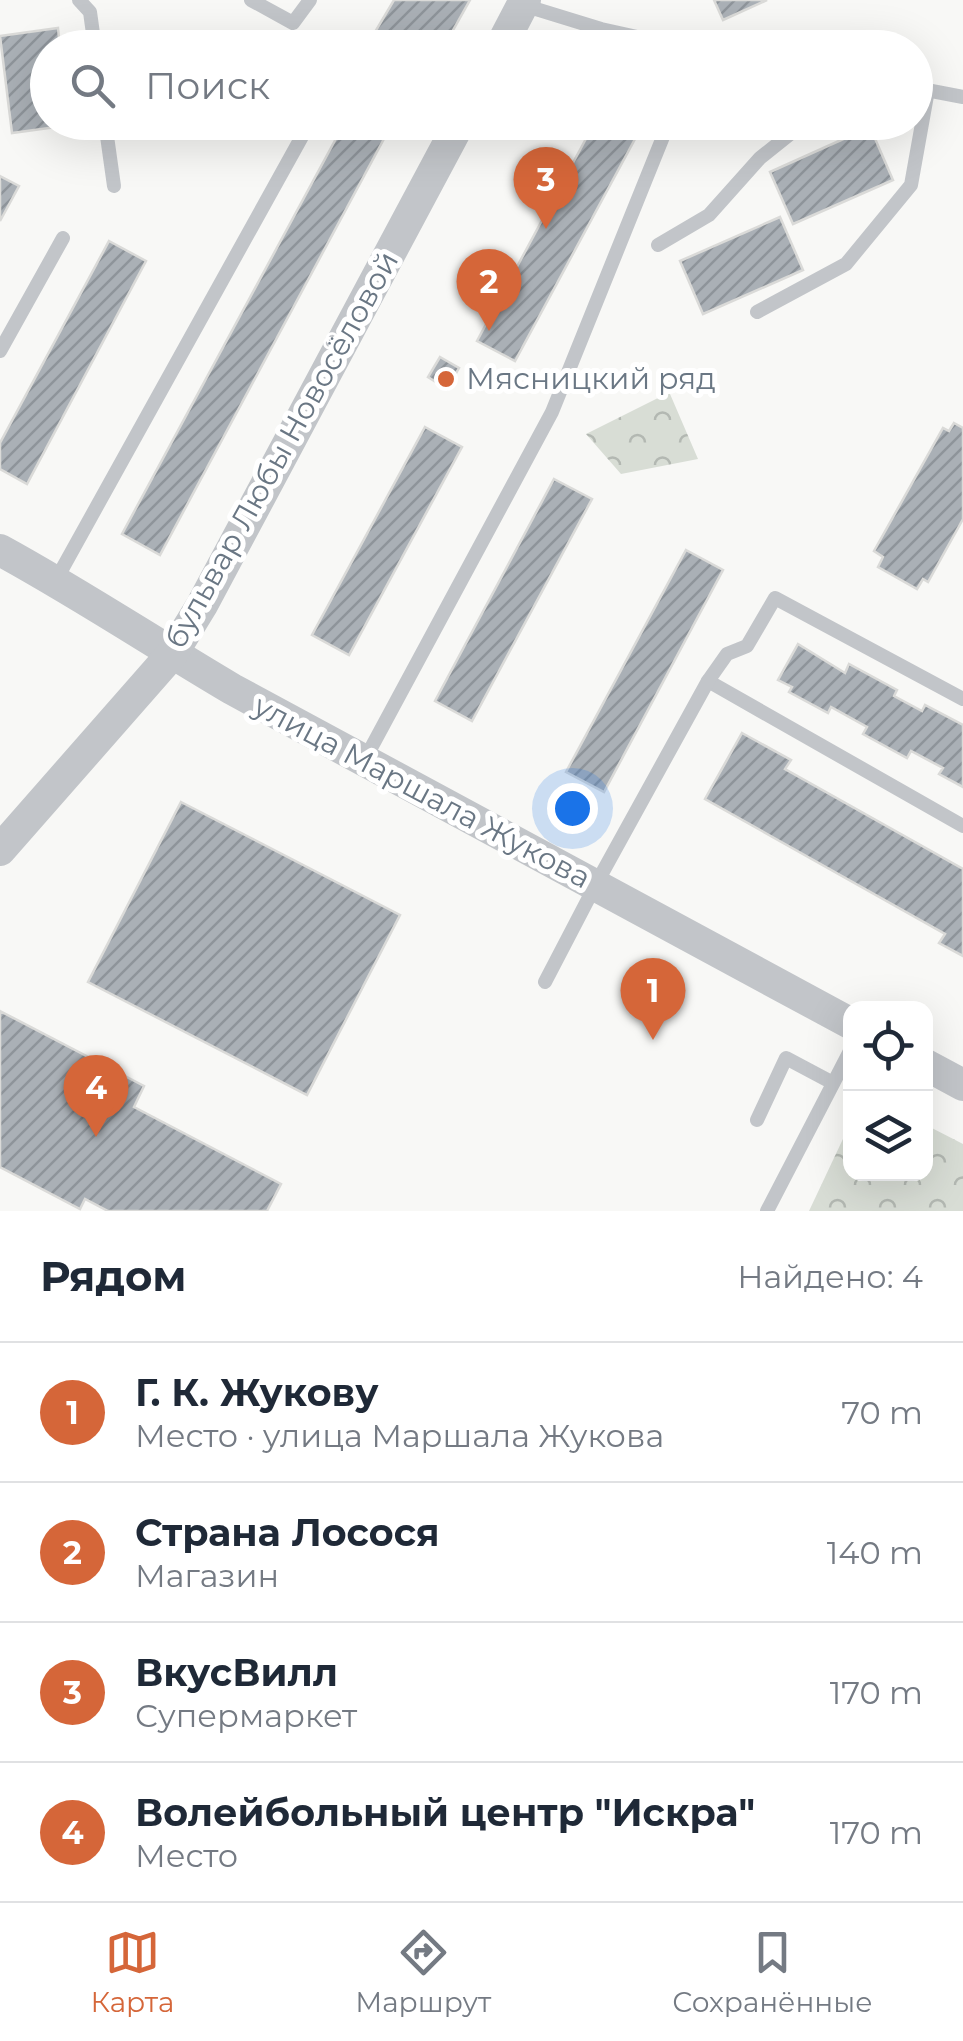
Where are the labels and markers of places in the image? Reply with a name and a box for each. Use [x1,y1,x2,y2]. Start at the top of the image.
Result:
pin: 3 [514,146,578,229]
pin: 2 [456,248,522,331]
place label: Мясницкий ряд [466,360,716,397]
marker: Мясницкий ряд [435,368,457,390]
pin: 1 [620,958,686,1040]
pin: 4 [64,1054,128,1137]

